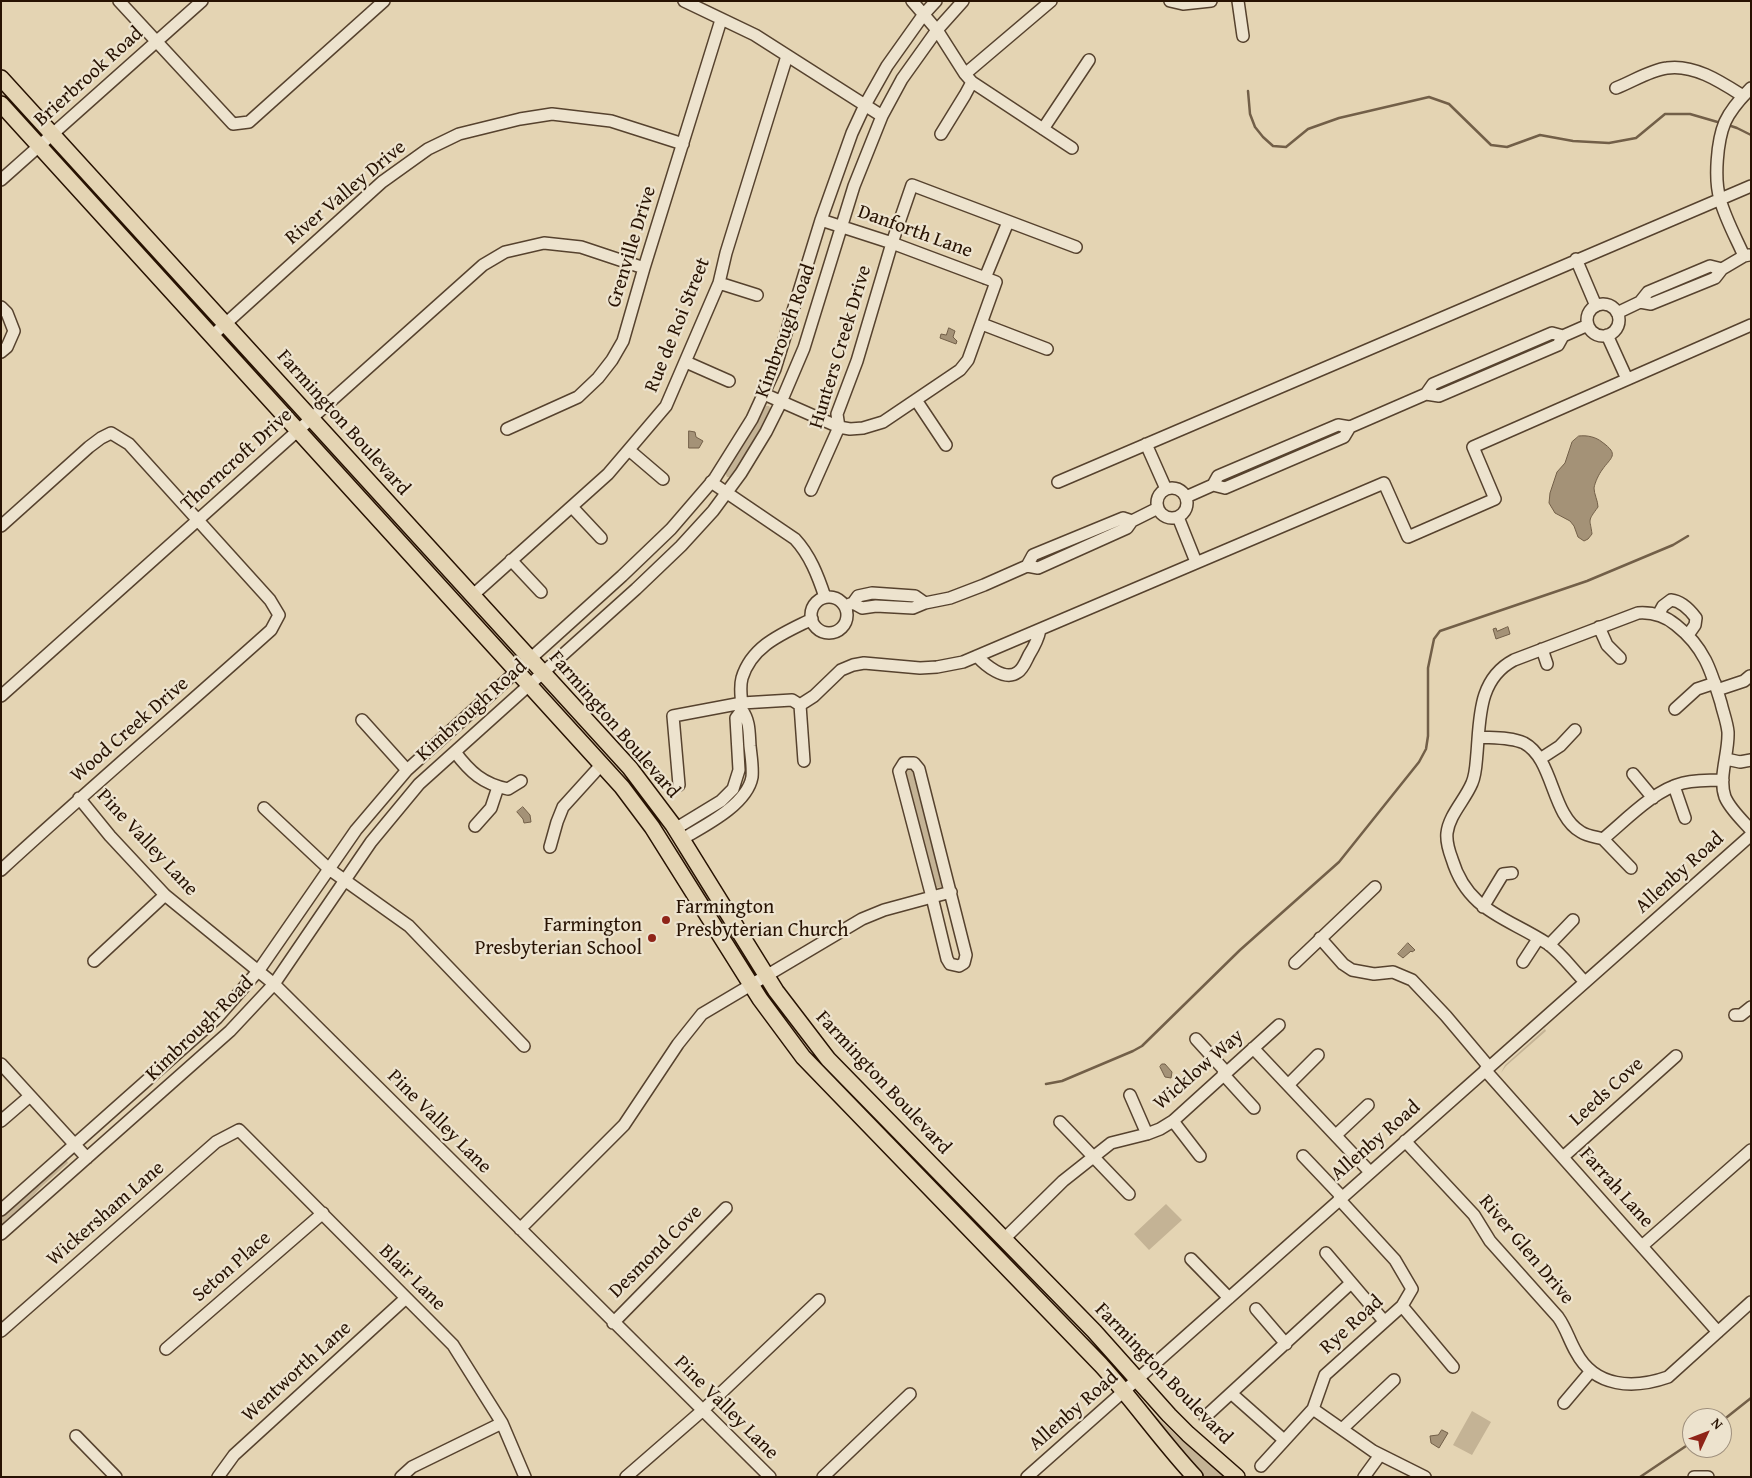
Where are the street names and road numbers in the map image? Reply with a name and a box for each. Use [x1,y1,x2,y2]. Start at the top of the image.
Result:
street label: Brierbrook Road [30,22,148,132]
street label: River Valley Drive [281,136,411,250]
street label: Grenville Drive [602,183,662,311]
street label: Danforth Lane [854,200,976,264]
street label: Rue de Roi Street [640,254,716,396]
street label: Kimbrough Road [751,261,821,401]
street label: Hunters Creek Drive [805,263,877,431]
street label: Farmington Boulevard [271,345,415,501]
street label: Thorncroft Drive [176,404,298,516]
street label: Farmington Boulevard [543,646,685,804]
street label: Kimbrough Road [412,655,532,767]
street label: Wood Creek Drive [66,672,194,788]
street label: Pine Valley Lane [91,785,203,901]
street label: Allenby Road [1631,827,1729,919]
street label: Kimbrough Road [141,972,259,1086]
street label: Farmington Boulevard [810,1006,956,1160]
street label: Wicklow Way [1149,1025,1249,1115]
street label: Leeds Cove [1565,1053,1649,1131]
street label: Pine Valley Lane [382,1065,496,1179]
street label: Allenby Road [1326,1096,1426,1186]
street label: Farrah Lane [1574,1143,1658,1233]
street label: Wickersham Lane [42,1156,170,1272]
street label: River Glen Drive [1473,1190,1579,1310]
street label: Desmond Cove [604,1200,708,1304]
street label: Seton Place [188,1226,276,1308]
street label: Blair Lane [374,1240,450,1316]
street label: Rye Road [1315,1290,1389,1360]
street label: Farmington Boulevard [1089,1298,1237,1450]
street label: Wentworth Lane [237,1317,357,1427]
street label: Pine Valley Lane [669,1351,783,1465]
street label: Allenby Road [1024,1366,1124,1456]

